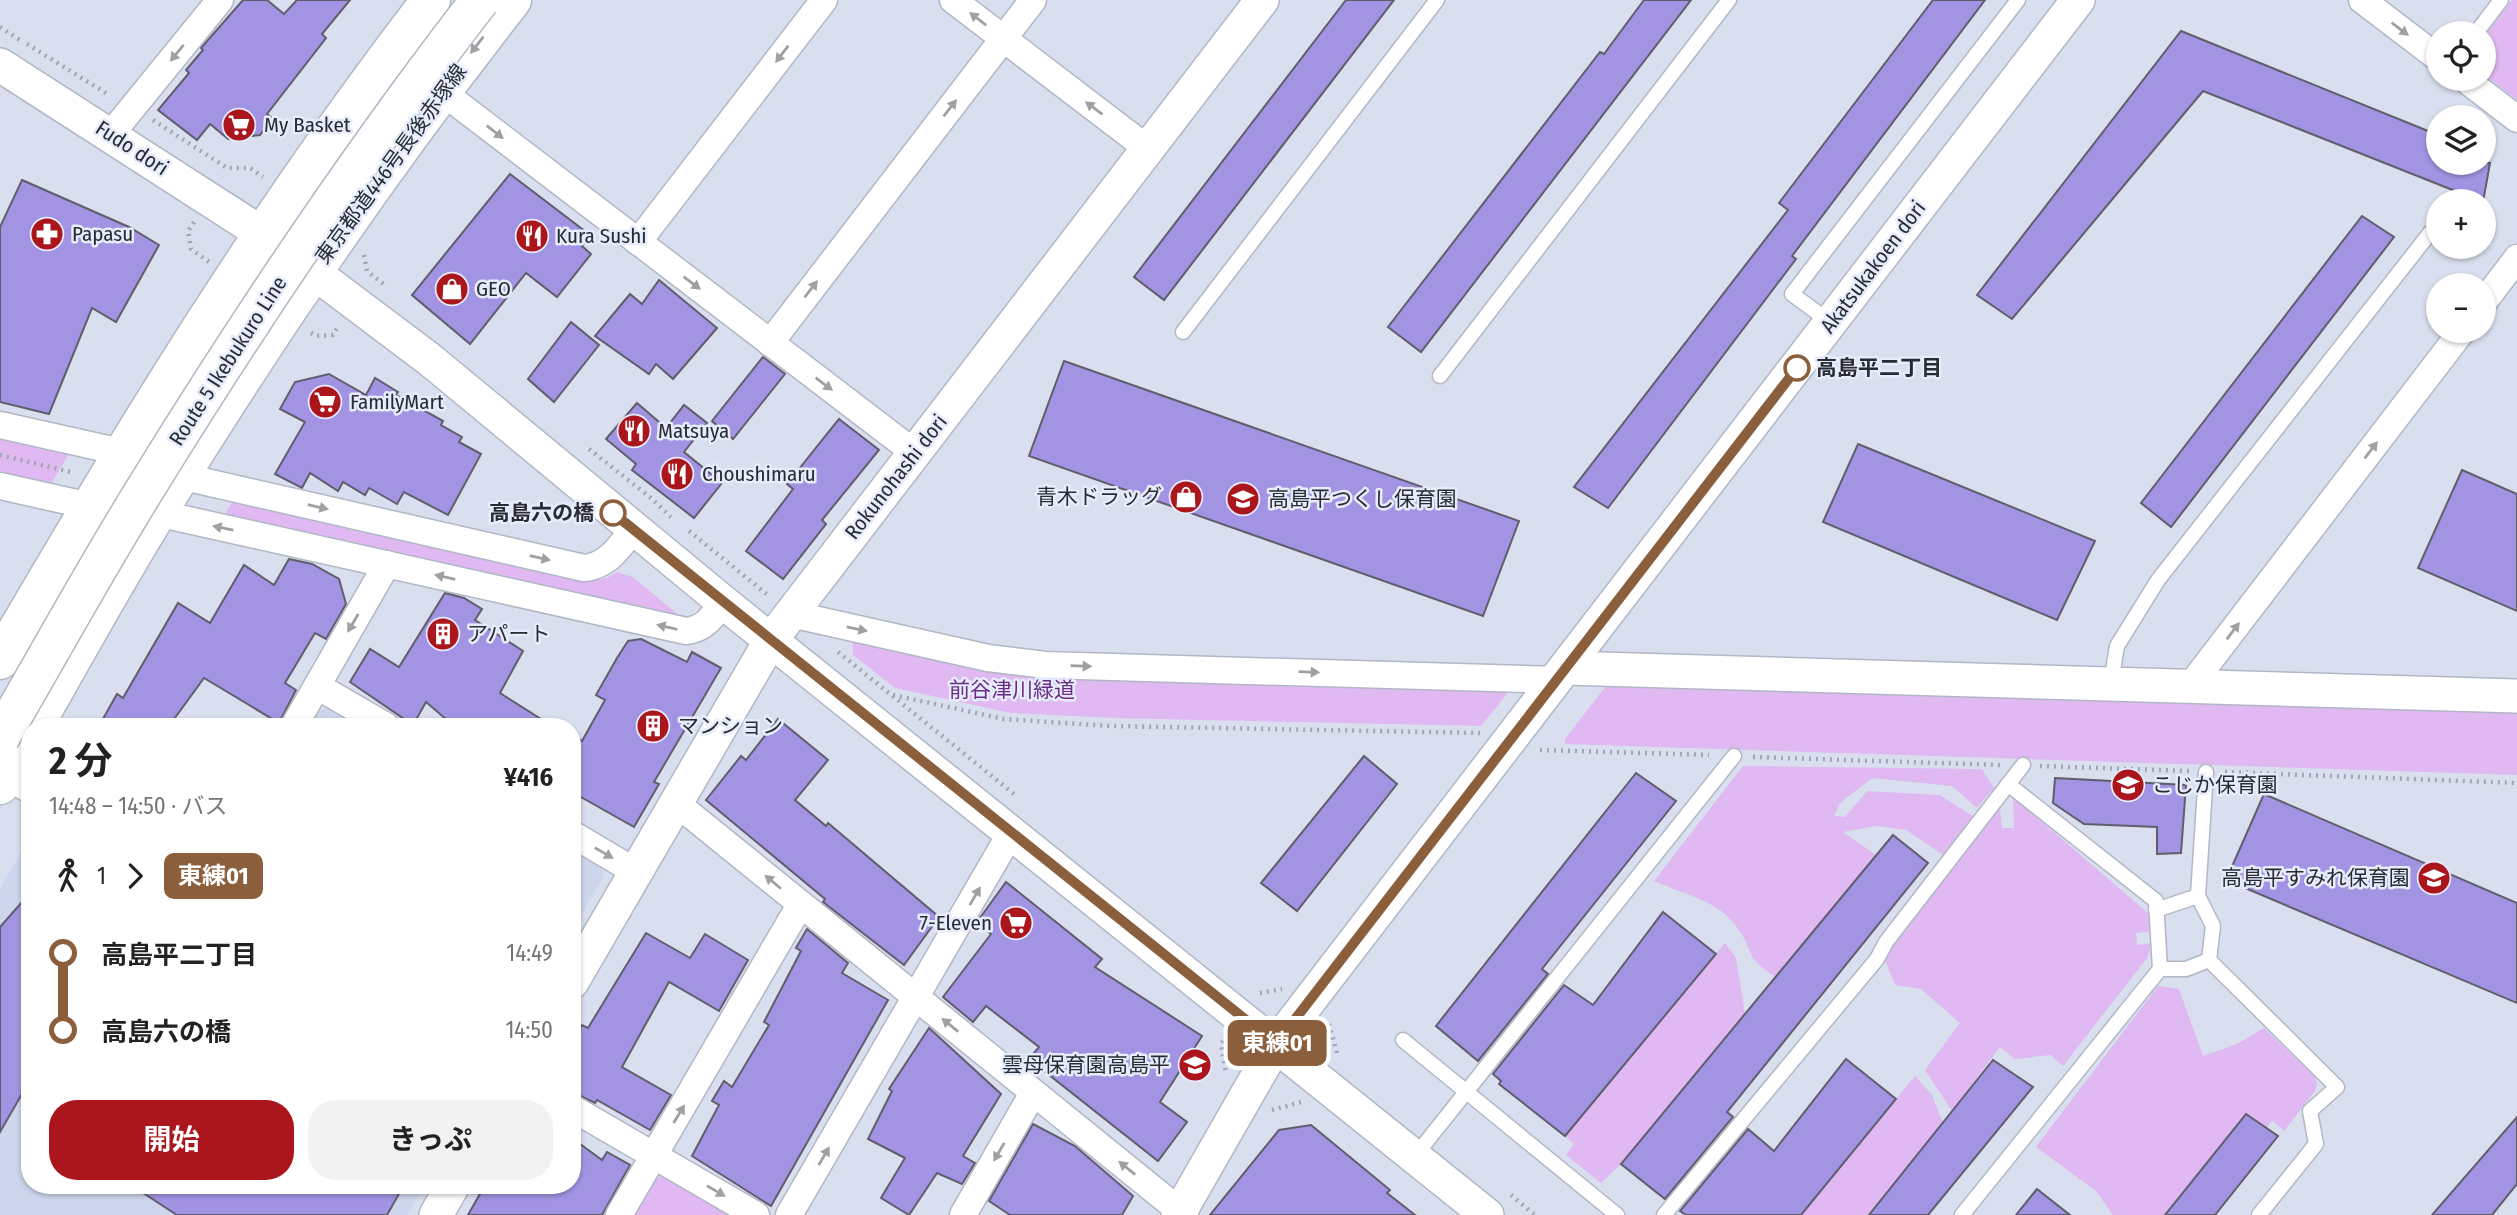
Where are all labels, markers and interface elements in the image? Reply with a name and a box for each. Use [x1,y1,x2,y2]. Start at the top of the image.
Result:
one-way arrow [969,13,987,27]
one-way arrow [2391,21,2409,35]
map controls [2426,21,2496,343]
button: locate [2426,21,2496,91]
one-way arrow [469,36,484,54]
one-way arrow [171,44,185,62]
one-way arrow [776,45,790,63]
street label: 東京都道446号長後赤塚線 [310,59,472,269]
one-way arrow [943,100,958,118]
one-way arrow [1085,100,1103,115]
button: layers [2426,105,2496,175]
supermarket icon: My Basket [220,106,258,144]
place label: My Basket [264,112,351,138]
street label: Fudo dori [91,115,173,181]
one-way arrow [486,125,504,140]
button: + [2426,189,2496,259]
street label: Akatsukakoen dori [1815,196,1931,338]
pharmacy icon: Papasu [28,215,66,253]
restaurant icon: Kura Sushi [513,217,551,255]
place label: Papasu [72,221,133,247]
place label: Kura Sushi [556,223,647,249]
shop icon: GEO [433,270,471,308]
street label: Route 5 Ikebukuro Line [164,271,292,451]
button: − [2426,273,2496,343]
place label: GEO [476,276,511,302]
one-way arrow [683,276,701,291]
one-way arrow [804,280,819,298]
marker: 高島平二丁目 [1784,355,1810,381]
place label: 高島平二丁目 [1816,355,1942,381]
one-way arrow [815,377,833,391]
supermarket icon: FamilyMart [306,383,344,421]
place label: FamilyMart [350,389,444,415]
street label: Rokunohashi dori [839,409,953,545]
restaurant icon: Matsuya [615,412,653,450]
place label: Matsuya [658,418,729,444]
one-way arrow [2363,441,2378,459]
restaurant icon: Choushimaru [658,455,696,493]
place label: Choushimaru [702,461,816,487]
shop icon: 青木ドラッグ [1167,478,1205,516]
school or university icon: 高島平つくし保育園 [1224,480,1262,518]
place label: 青木ドラッグ [1036,484,1162,510]
place label: 高島平つくし保育園 [1268,486,1457,512]
place label: 高島六の橋 [489,500,594,526]
marker: 高島六の橋 [600,500,626,526]
one-way arrow [307,502,329,513]
one-way arrow [212,522,234,533]
one-way arrow [529,553,551,564]
one-way arrow [434,572,456,583]
one-way arrow [347,614,359,633]
building icon: アパート [424,615,462,653]
place label: アパート [467,621,551,647]
one-way arrow [656,621,678,632]
one-way arrow [2225,622,2240,640]
one-way arrow [846,623,868,634]
one-way arrow [1070,660,1092,671]
one-way arrow [1298,667,1320,678]
park label: 前谷津川緑道 [949,677,1075,703]
building icon: マンション [634,707,672,745]
place label: マンション [678,713,783,739]
text: 2 分 [49,738,113,784]
text: ¥416 [504,762,553,793]
school or university icon: こじか保育園 [2109,766,2147,804]
place label: こじか保育園 [2152,772,2278,798]
text: 14:48 – 14:50 · バス [49,792,228,820]
one-way arrow [595,847,614,859]
icon: walk [49,857,87,895]
icon: forward [116,857,154,895]
school or university icon: 高島平すみれ保育園 [2415,859,2453,897]
text: 1 [97,862,106,890]
text: 東練01 [178,862,249,890]
place label: 高島平すみれ保育園 [2221,865,2410,891]
one-way arrow [764,875,782,890]
one-way arrow [969,886,981,905]
supermarket icon: 7-Eleven [997,904,1035,942]
place label: 7-Eleven [920,910,992,936]
text: 14:49 [506,939,553,967]
text: 高島平二丁目 [101,940,257,971]
text: 14:50 [505,1016,553,1044]
text: 高島六の橋 [101,1017,231,1048]
one-way arrow [941,1018,959,1033]
line badge: 東練01 [1228,1020,1326,1066]
text: 東練01 [1242,1029,1312,1057]
school or university icon: 雲母保育園高島平 [1176,1046,1214,1084]
place label: 雲母保育園高島平 [1002,1052,1170,1078]
button: 開始 [49,1100,294,1180]
button: きっぷ [308,1100,553,1180]
one-way arrow [672,1104,685,1123]
one-way arrow [993,1143,1005,1162]
one-way arrow [817,1146,829,1166]
one-way arrow [1118,1161,1135,1176]
one-way arrow [706,1185,725,1198]

